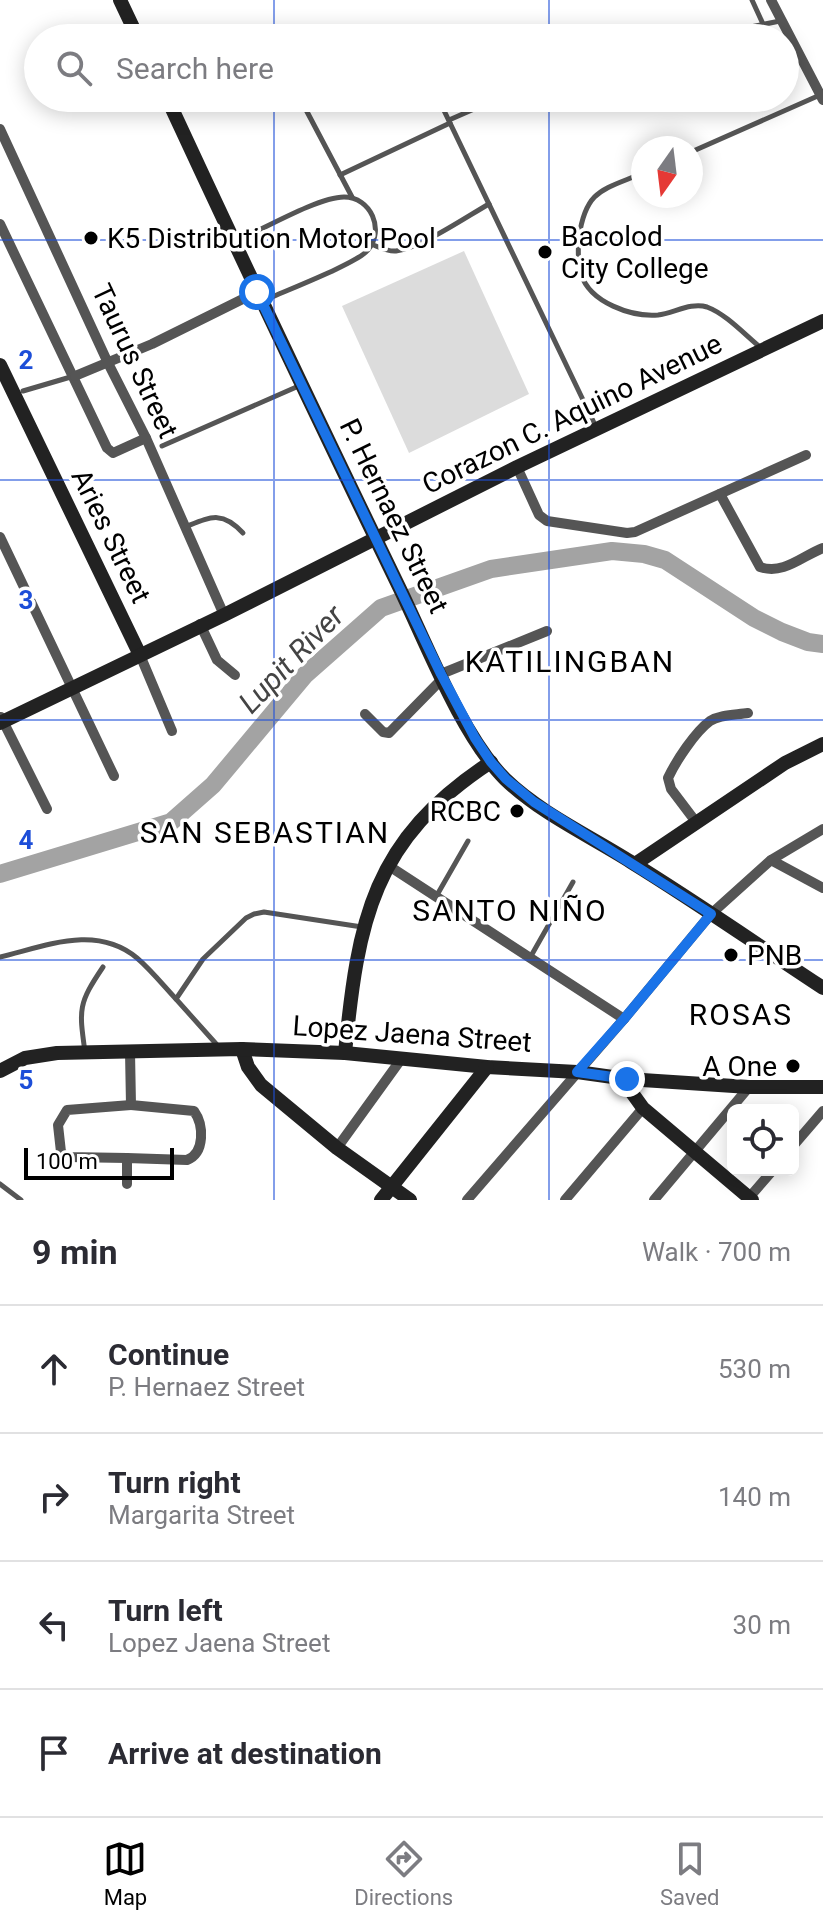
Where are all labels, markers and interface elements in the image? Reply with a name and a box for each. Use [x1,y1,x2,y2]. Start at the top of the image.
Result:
search box [24,24,799,112]
icon: search [52,46,96,90]
text: Search here [116,51,274,86]
north arrow [631,136,703,208]
place label: Bacolod City College [561,220,709,285]
place label: K5 Distribution Motor Pool [107,222,436,255]
marker: K5 Distribution Motor Pool [82,229,100,247]
marker: Bacolod City College [536,243,554,261]
route start [239,274,275,310]
street label: Taurus Street [85,279,185,443]
street label: Corazon C. Aquino Avenue [417,327,727,501]
text: 2 [19,345,33,375]
street label: P. Hernaez Street [333,413,455,619]
street label: Aries Street [64,464,158,608]
text: 3 [19,585,33,615]
water label: Lupit River [231,597,351,720]
district label: KATILINGBAN [465,644,675,679]
place label: RCBC [430,795,501,828]
marker: RCBC [508,802,526,820]
district label: SAN SEBASTIAN [140,815,390,850]
text: 4 [19,825,34,855]
district label: SANTO NIÑO [412,893,608,928]
place label: PNB [747,939,802,972]
marker: PNB [722,946,740,964]
district label: ROSAS [689,997,793,1032]
street label: Lopez Jaena Street [291,1009,533,1059]
place label: A One [702,1050,777,1083]
marker: A One [784,1057,802,1075]
route end [609,1061,645,1097]
text: 5 [19,1065,33,1095]
map controls [727,1104,799,1176]
button: locate [727,1104,799,1176]
scale bar [24,1144,174,1180]
text: 100 m [36,1149,98,1174]
text: 9 min [32,1232,117,1272]
text: Walk · 700 m [642,1237,791,1267]
text: Continue [108,1337,229,1372]
icon: ahead [32,1347,76,1391]
text: 530 m [718,1354,791,1384]
text: P. Hernaez Street [108,1372,305,1402]
text: Turn right [108,1465,241,1500]
icon: right [32,1475,76,1519]
text: 140 m [718,1482,791,1512]
text: Margarita Street [108,1500,295,1530]
text: Turn left [108,1593,223,1628]
icon: left [32,1603,76,1647]
text: 30 m [733,1610,791,1640]
text: Lopez Jaena Street [108,1628,330,1658]
icon: arrive [32,1731,76,1775]
text: Arrive at destination [108,1736,382,1771]
tab: Map [103,1837,147,1910]
tab: Directions [354,1837,453,1910]
tab: Saved [660,1837,720,1910]

